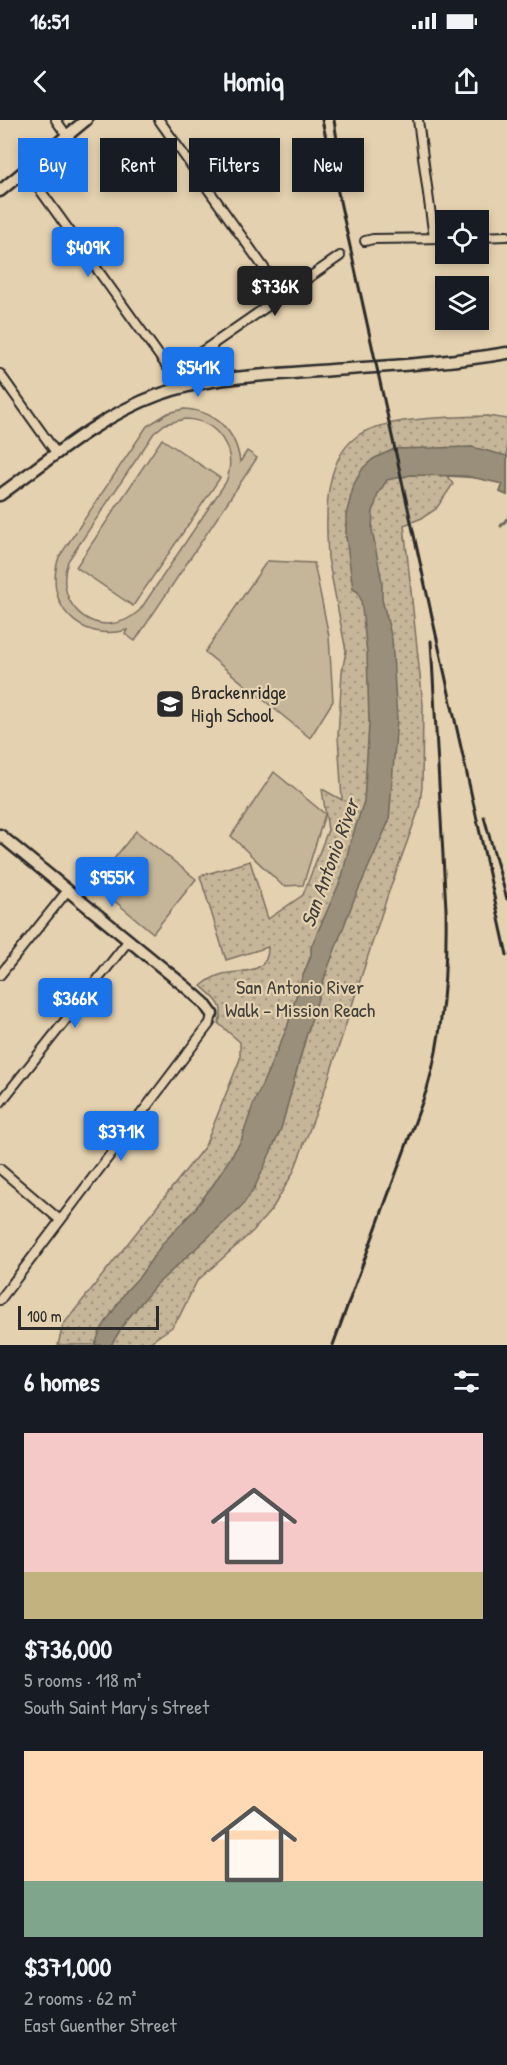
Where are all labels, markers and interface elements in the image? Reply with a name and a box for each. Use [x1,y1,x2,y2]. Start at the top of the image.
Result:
text: 16:51 [30,6,69,36]
text: Homiq [223,63,284,99]
icon: back [24,65,57,98]
icon: share [450,65,483,98]
chip: Buy [18,138,88,192]
chip: Rent [100,138,177,192]
chip: Filters [189,138,280,192]
chip: New [292,138,364,192]
map controls [435,210,489,330]
button: locate [435,210,489,264]
pin: $409K [46,227,130,278]
text: $409K [66,233,110,260]
pin: $736K [233,266,317,317]
text: $736K [251,272,299,299]
button: layers [435,276,489,330]
pin: $541K [156,347,240,398]
text: $541K [176,353,220,380]
place label: Brackenridge High School [191,678,287,728]
school or university icon: Brackenridge High School [154,688,186,720]
water label: San Antonio River [293,792,367,931]
pin: $955K [70,857,154,908]
text: $955K [90,863,134,890]
park label: San Antonio River Walk - Mission Reach [225,973,375,1023]
pin: $366K [33,978,117,1029]
text: $366K [52,984,98,1011]
pin: $371K [79,1111,163,1162]
text: $371K [98,1117,144,1144]
scale bar [18,1303,159,1330]
text: 100 m [27,1305,62,1327]
text: 6 homes [24,1364,100,1399]
icon: filters [450,1365,483,1398]
icon: home [200,1472,308,1580]
text: $736,000 [24,1631,112,1666]
text: 5 rooms · 118 m² [24,1666,141,1693]
text: South Saint Mary's Street [24,1693,209,1720]
icon: home [200,1790,308,1898]
text: $371,000 [24,1949,111,1984]
text: 2 rooms · 62 m² [24,1984,136,2011]
text: East Guenther Street [24,2011,177,2038]

